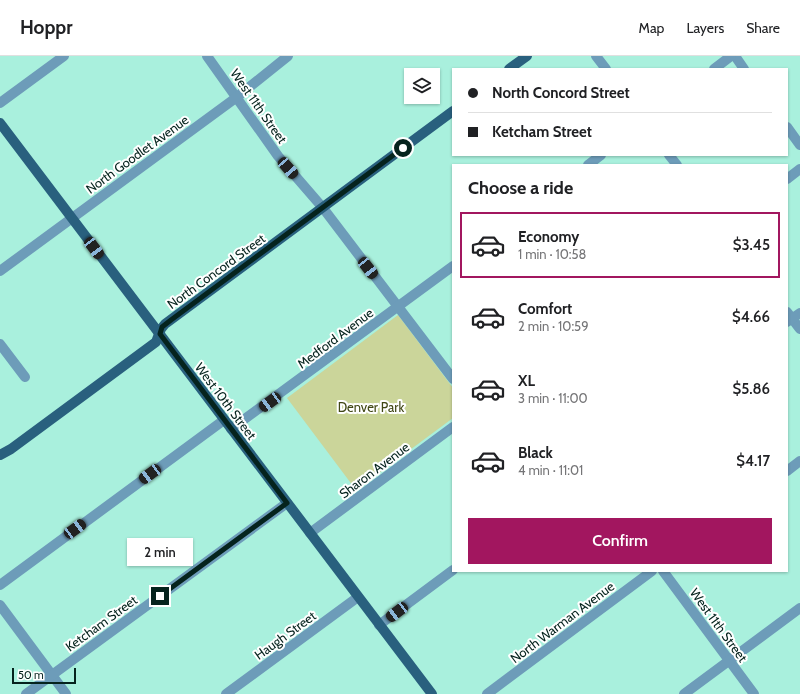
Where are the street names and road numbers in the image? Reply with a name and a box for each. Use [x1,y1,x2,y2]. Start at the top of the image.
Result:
street label: West 11th Street [227,66,291,147]
street label: North Goodlet Avenue [83,111,192,197]
street label: North Concord Street [164,230,269,312]
street label: Medford Avenue [294,304,376,372]
street label: West 10th Street [192,359,261,443]
street label: Sharon Avenue [336,438,412,501]
street label: North Warman Avenue [507,578,617,666]
street label: West 11th Street [687,585,752,666]
street label: Ketcham Street [62,591,141,654]
street label: Haugh Street [251,607,319,663]

